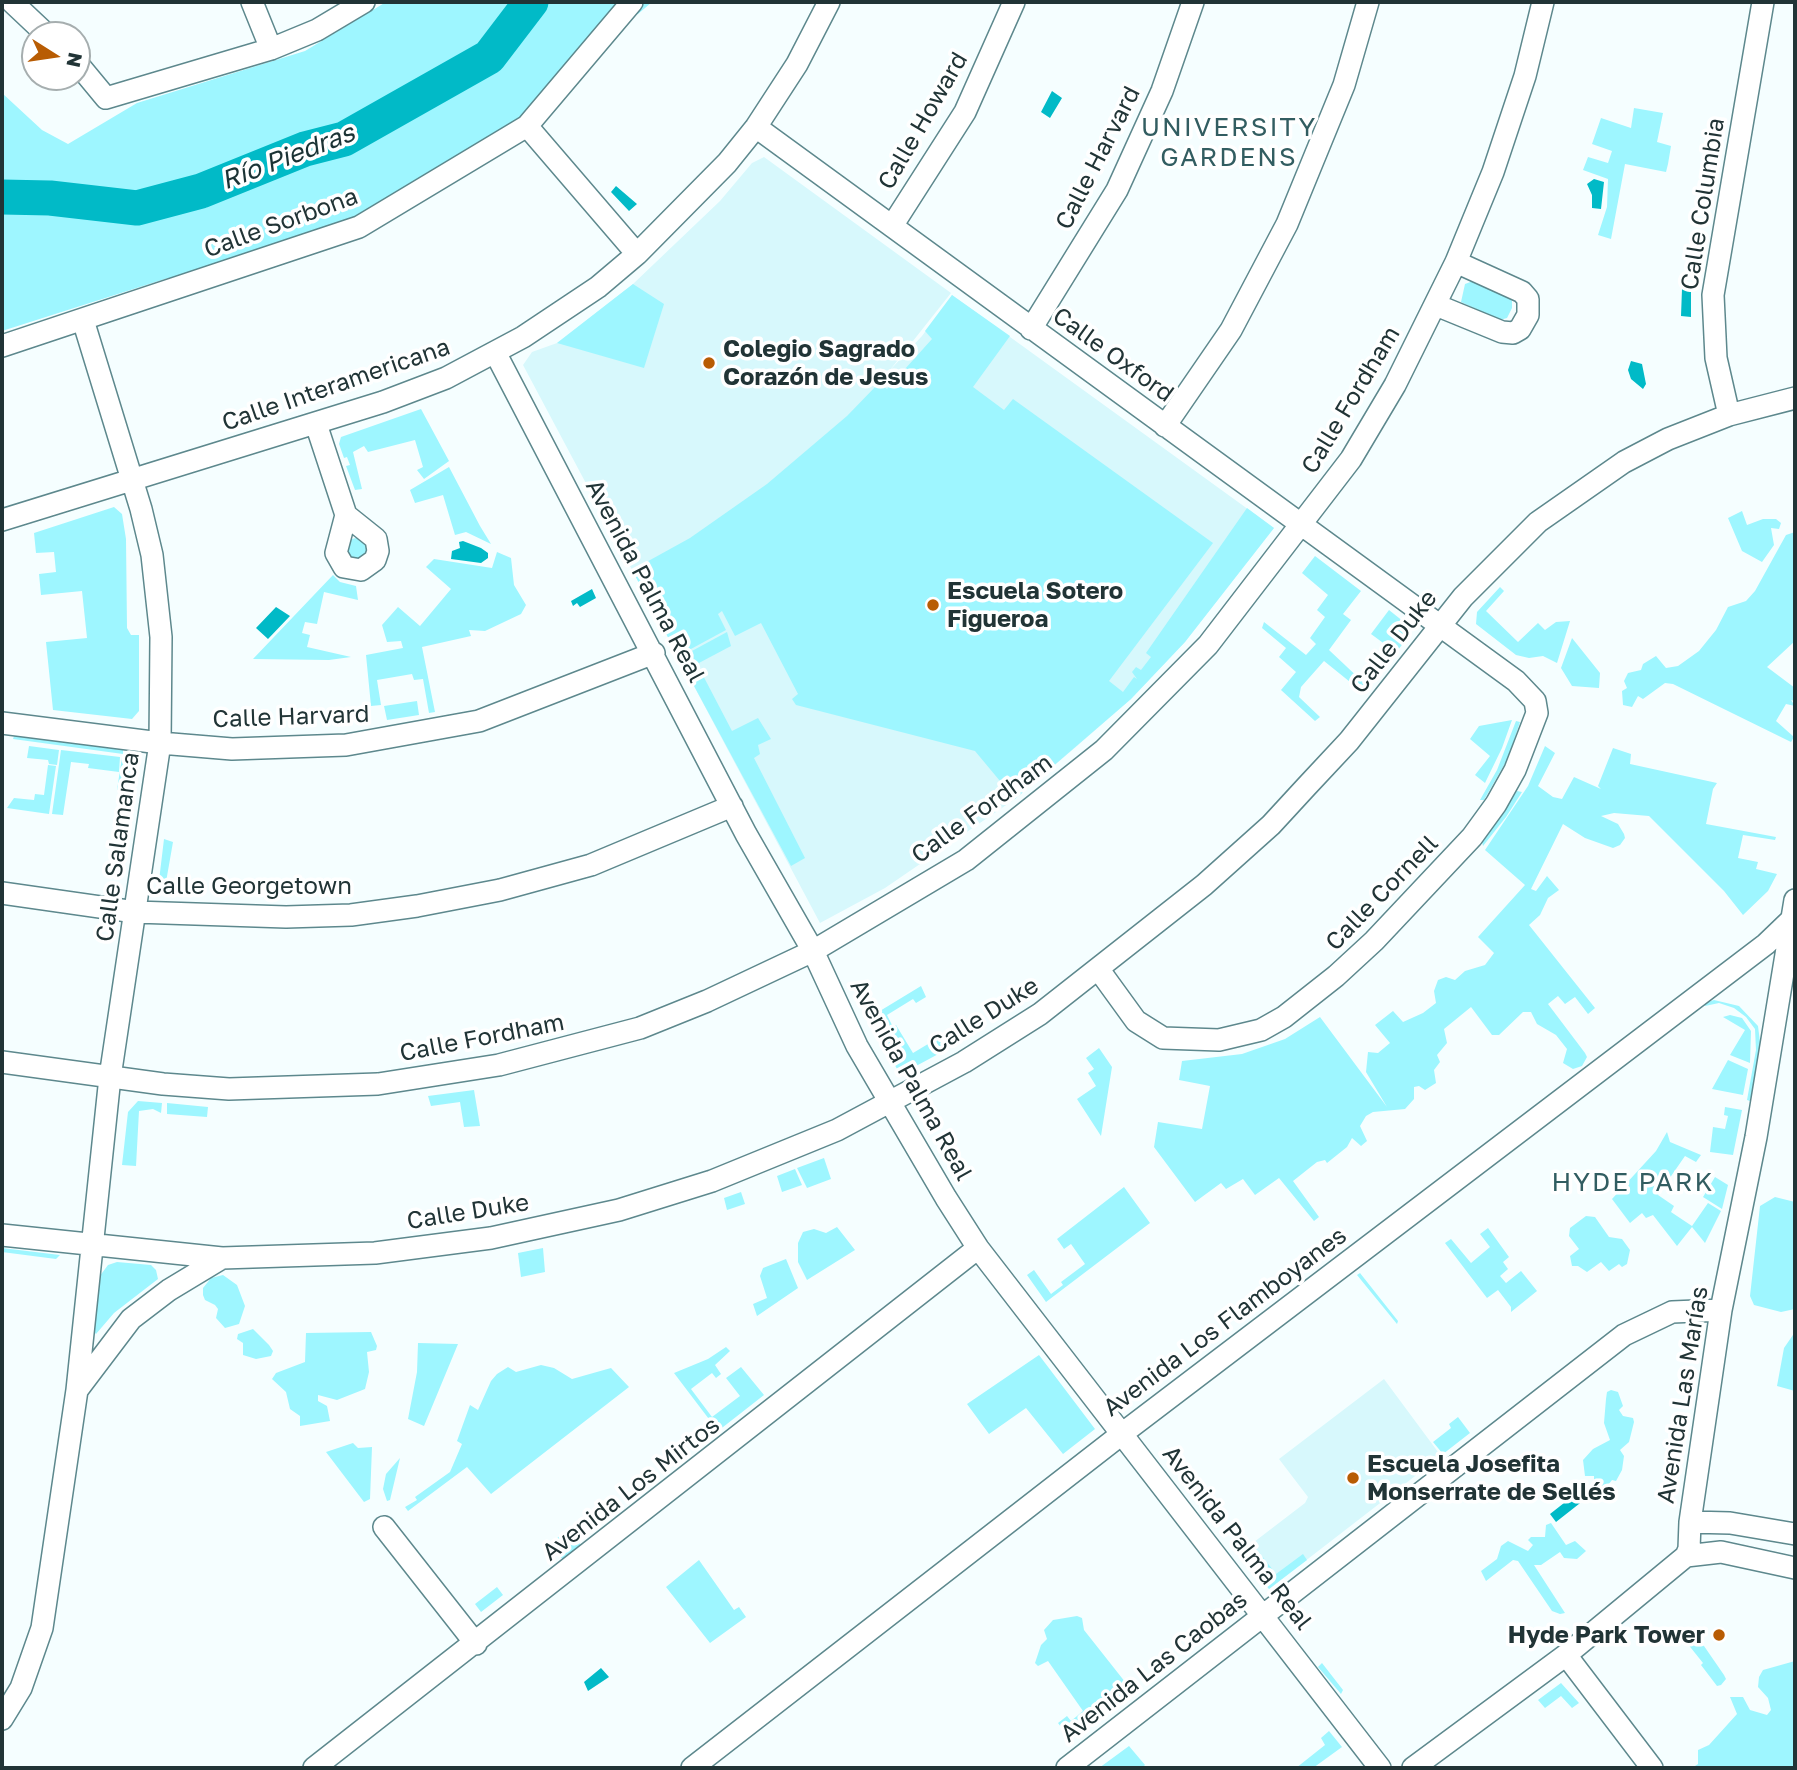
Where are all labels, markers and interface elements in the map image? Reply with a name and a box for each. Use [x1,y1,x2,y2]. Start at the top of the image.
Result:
north arrow [21,21,91,91]
street label: Calle Howard [872,47,974,195]
text: N [62,51,88,70]
street label: Calle Harvard [1050,82,1146,234]
district label: UNIVERSITY GARDENS [1142,112,1316,174]
street label: Calle Columbia [1675,116,1731,292]
water label: Río Piedras [217,117,359,197]
street label: Calle Sorbona [200,182,362,264]
street label: Calle Oxford [1047,301,1179,409]
street label: Calle Fordham [1296,321,1406,479]
street label: Calle Interamericana [218,332,454,438]
place label: Colegio Sagrado Corazón de Jesus [723,335,928,391]
marker: Colegio Sagrado Corazón de Jesus [701,355,717,371]
street label: Avenida Palma Real [579,475,711,687]
place label: Escuela Sotero Figueroa [947,577,1123,633]
street label: Calle Duke [1345,585,1443,699]
marker: Escuela Sotero Figueroa [925,597,941,613]
street label: Calle Harvard [212,700,370,734]
street label: Calle Fordham [906,748,1058,870]
street label: Calle Salamanca [90,750,146,944]
street label: Calle Cornell [1320,829,1444,957]
street label: Calle Georgetown [146,872,352,900]
street label: Calle Duke [924,971,1044,1061]
street label: Avenida Palma Real [844,974,978,1186]
street label: Calle Fordham [397,1008,567,1068]
district label: HYDE PARK [1553,1167,1713,1199]
street label: Calle Duke [405,1188,531,1236]
street label: Avenida Los Flamboyanes [1098,1221,1352,1423]
street label: Avenida Las Marías [1652,1284,1714,1506]
street label: Avenida Los Mirtos [537,1411,725,1567]
street label: Avenida Palma Real [1156,1440,1318,1636]
place label: Escuela Josefita Monserrate de Sellés [1367,1450,1616,1506]
marker: Escuela Josefita Monserrate de Sellés [1345,1470,1361,1486]
street label: Avenida Las Caobas [1055,1585,1253,1749]
place label: Hyde Park Tower [1508,1621,1705,1649]
marker: Hyde Park Tower [1711,1627,1727,1643]

